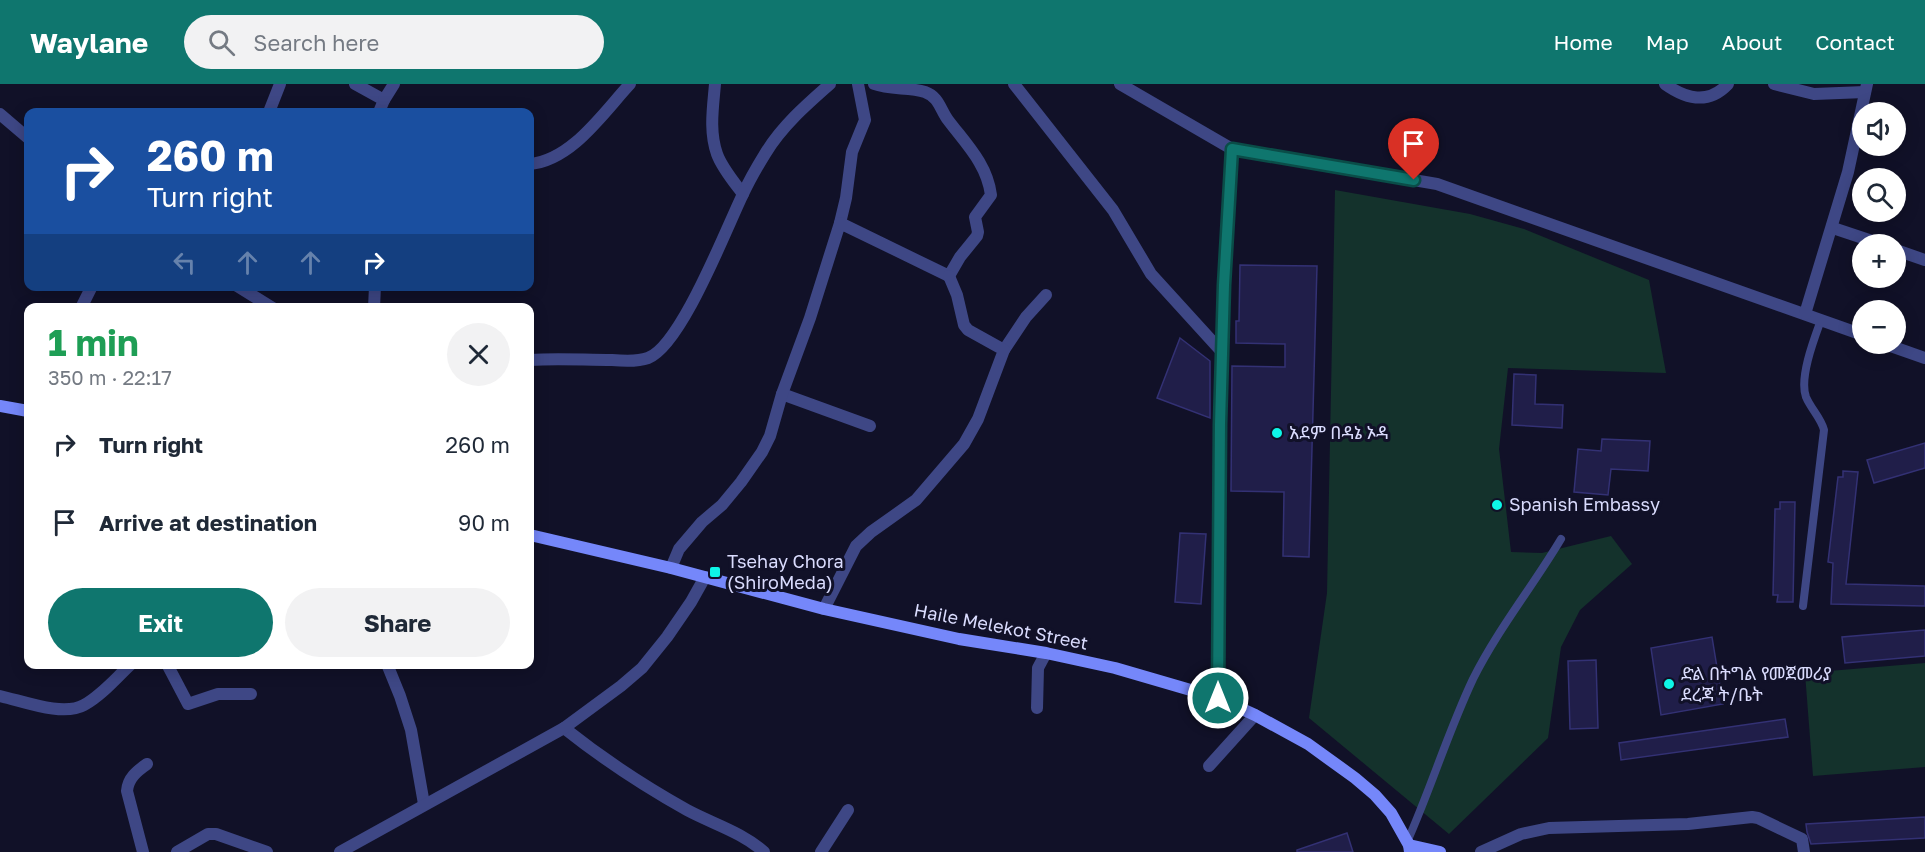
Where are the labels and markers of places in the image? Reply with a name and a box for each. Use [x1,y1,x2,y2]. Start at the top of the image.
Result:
pin [1388,118,1439,180]
place label: አደም በዳኔ ኦዳ [1289,421,1389,443]
marker: አደም በዳኔ ኦዳ [1270,426,1284,440]
place label: Spanish Embassy [1509,493,1660,515]
marker: Spanish Embassy [1490,498,1504,512]
place label: Tsehay Chora (ShiroMeda) [727,550,844,593]
marker: Tsehay Chora (ShiroMeda) [708,565,722,579]
place label: ድል በትግል የመጀመሪያ ደረጃ ት/ቤት [1681,662,1832,705]
marker: ድል በትግል የመጀመሪያ ደረጃ ት/ቤት [1662,677,1676,691]

